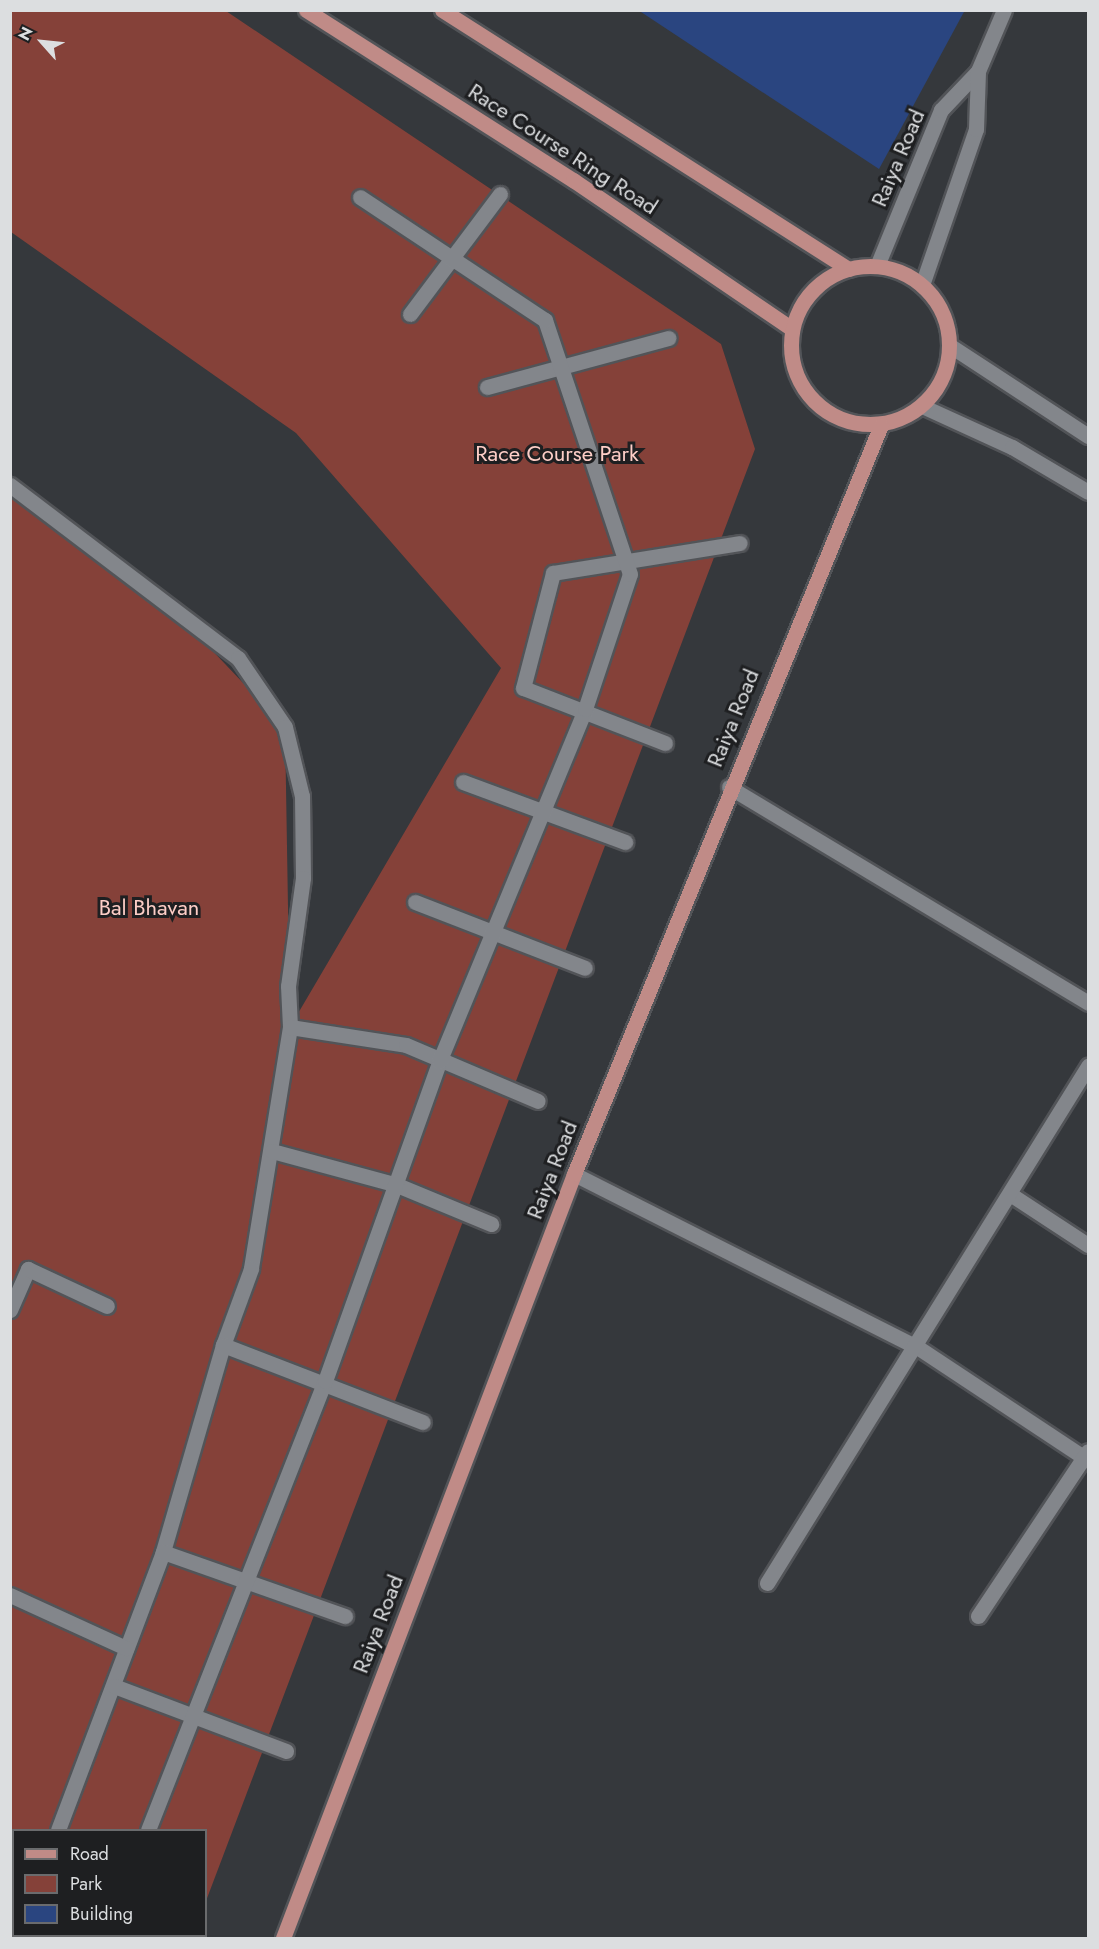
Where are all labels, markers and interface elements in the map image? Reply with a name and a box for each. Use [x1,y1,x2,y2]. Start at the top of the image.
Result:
north arrow [12,12,72,72]
text: N [12,23,39,44]
street label: Race Course Ring Road [463,78,663,220]
street label: Raiya Road [866,105,930,211]
park label: Race Course Park [475,441,639,467]
street label: Raiya Road [701,665,765,771]
park label: Bal Bhavan [99,895,199,921]
street label: Raiya Road [521,1117,583,1223]
street label: Raiya Road [347,1571,409,1677]
legend [12,1829,207,1937]
text: Road [70,1841,109,1867]
text: Park [70,1871,102,1897]
text: Building [70,1901,133,1927]

